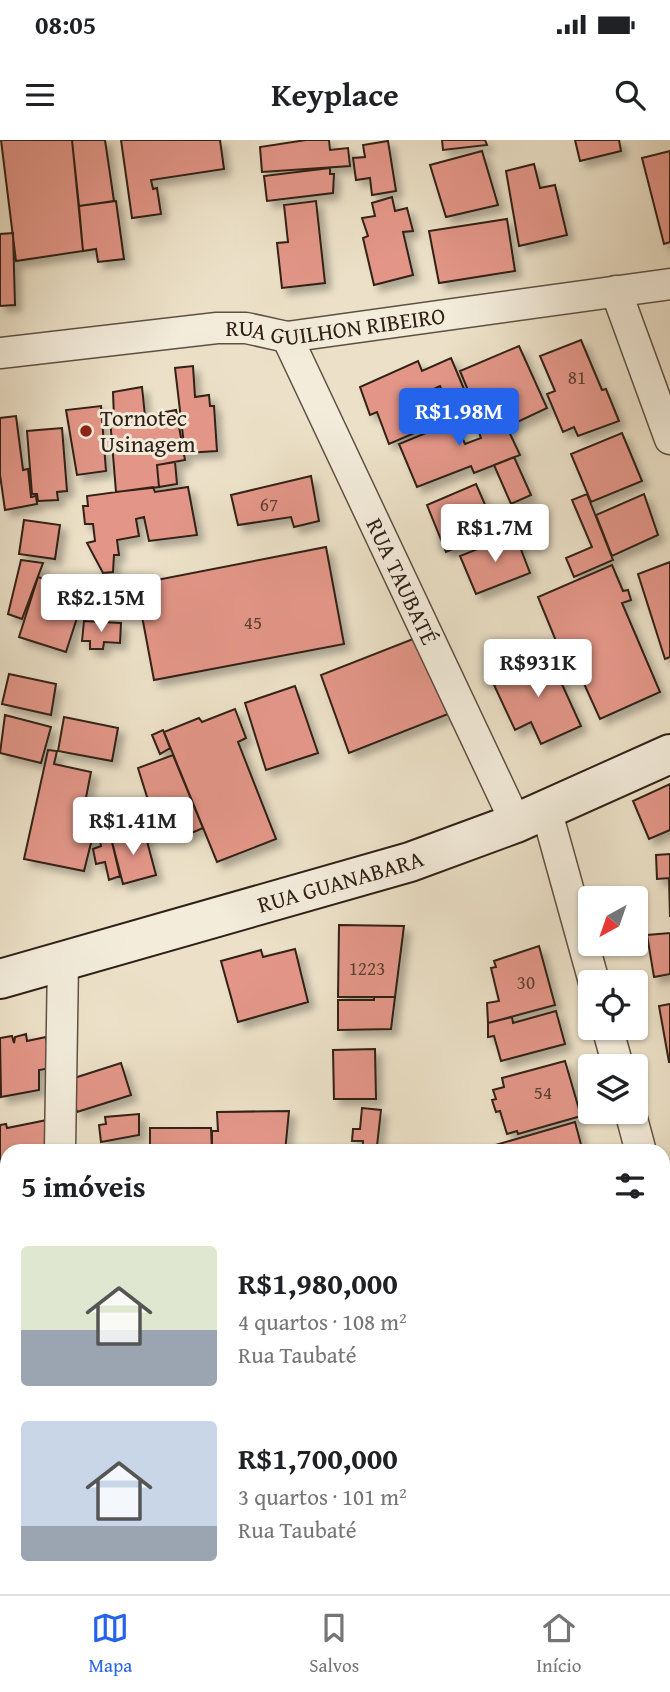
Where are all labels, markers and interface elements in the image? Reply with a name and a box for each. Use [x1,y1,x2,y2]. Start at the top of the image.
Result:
text: 08:05 [35,5,96,44]
text: Keyplace [271,71,399,118]
icon: menu [21,76,59,114]
icon: search [611,76,649,114]
street label: RUA GUILHON RIBEIRO [226,298,447,353]
house number: 81 [568,363,586,391]
pin: R$1.98M [394,388,524,448]
text: R$1.98M [415,394,503,427]
place label: Tornotec Usinagem [100,401,196,460]
marker: Tornotec Usinagem [78,423,94,439]
house number: 67 [260,490,278,518]
pin: R$1.7M [438,504,552,564]
text: R$1.7M [457,510,533,543]
street label: RUA TAUBATÉ [359,512,447,650]
pin: R$2.15M [36,574,166,634]
text: R$2.15M [57,580,145,613]
house number: 45 [244,608,262,636]
pin: R$931K [481,640,595,699]
text: R$931K [500,645,576,678]
pin: R$1.41M [68,798,198,857]
text: R$1.41M [89,803,177,836]
street label: RUA GUANABARA [253,841,428,921]
north arrow [578,886,648,956]
map controls [578,886,648,1124]
house number: 1223 [349,954,385,982]
house number: 30 [517,968,535,996]
button: locate [578,970,648,1040]
button: layers [578,1054,648,1124]
house number: 54 [534,1078,552,1106]
text: 5 imóveis [21,1164,146,1208]
icon: filters [611,1167,649,1205]
text: R$1,980,000 [238,1261,398,1305]
icon: home [77,1274,161,1358]
text: 4 quartos · 108 m² [238,1305,407,1338]
text: Rua Taubaté [238,1338,357,1371]
text: R$1,700,000 [238,1436,398,1480]
icon: home [77,1449,161,1533]
text: 3 quartos · 101 m² [238,1480,407,1513]
text: Rua Taubaté [238,1513,357,1546]
tab: Mapa [88,1609,132,1679]
tab: Salvos [309,1609,359,1679]
tab: Início [536,1609,581,1679]

